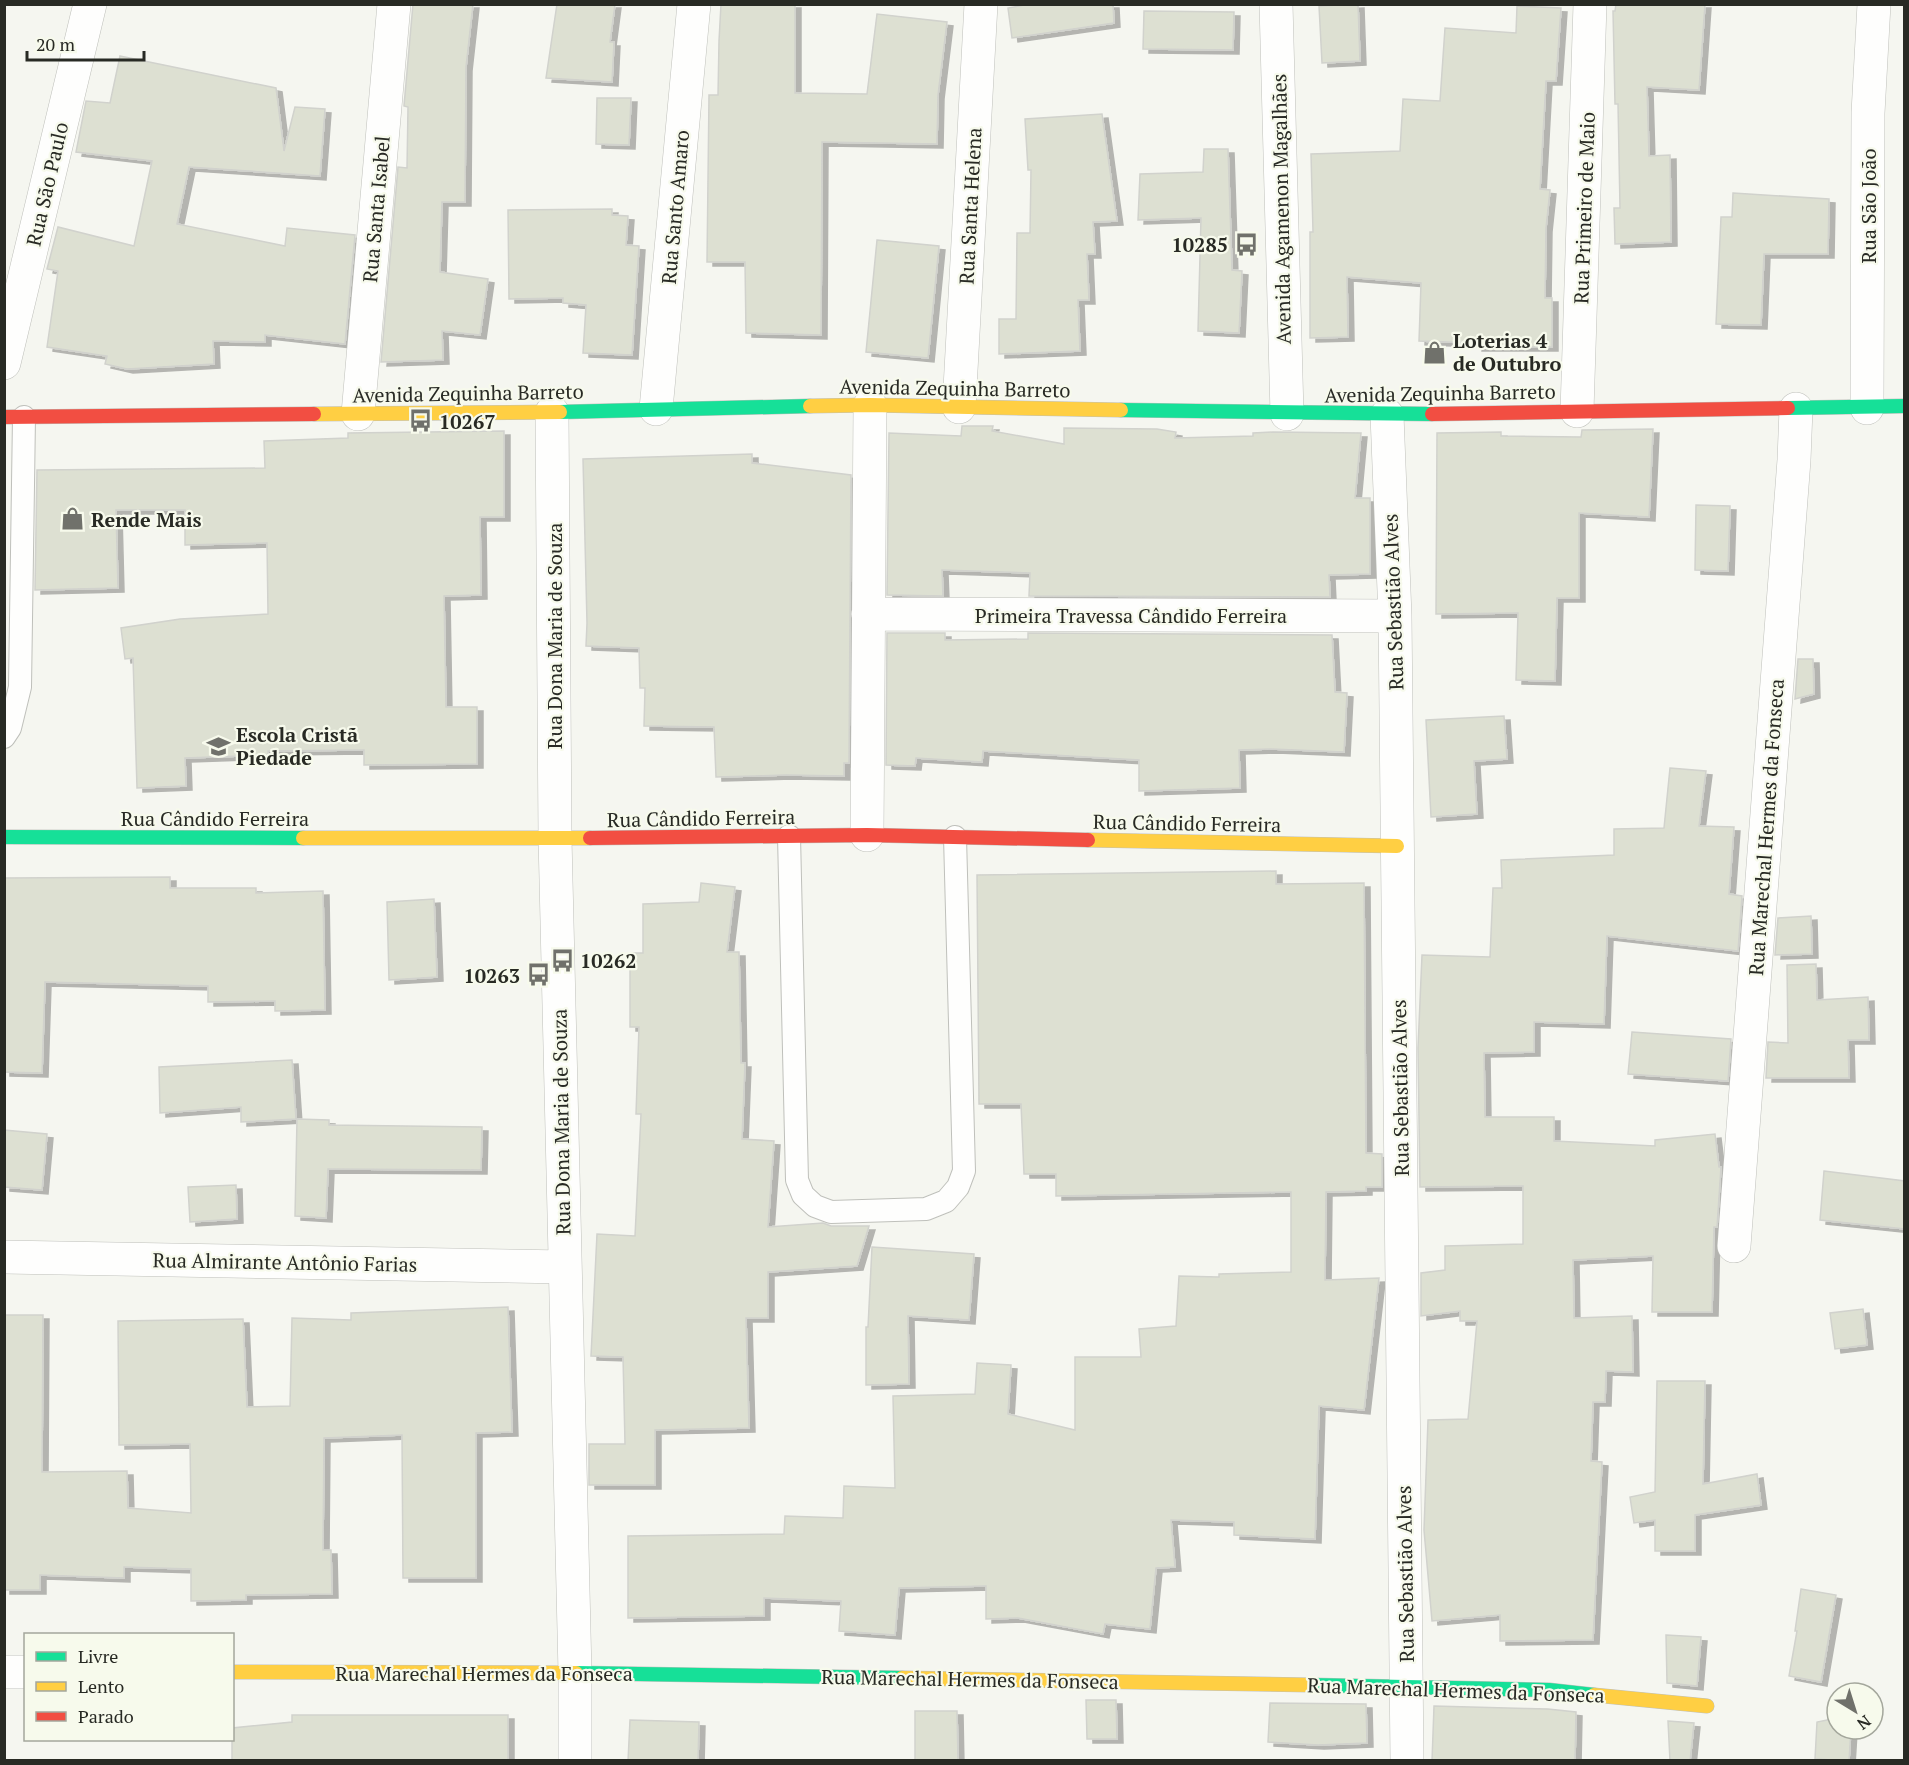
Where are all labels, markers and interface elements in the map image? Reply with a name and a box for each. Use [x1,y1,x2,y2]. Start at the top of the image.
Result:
scale bar [27,24,144,62]
text: 20 m [36,32,76,56]
street label: Avenida Agamenon Magalhães [1265,73,1297,345]
street label: Rua Primeiro de Maio [1567,111,1601,305]
street label: Rua São Paulo [20,119,74,249]
street label: Rua Santa Helena [952,127,988,285]
street label: Rua Santo Amaro [655,129,695,285]
street label: Rua Santa Isabel [356,135,396,283]
street label: Rua São João [1855,149,1882,263]
place label: 10285 [1172,231,1228,258]
bus stop icon: 10285 [1233,231,1259,257]
place label: Loterias 4 de Outubro [1453,327,1561,377]
shop icon: Loterias 4 de Outubro [1422,339,1448,365]
street label: Avenida Zequinha Barreto [839,372,1071,404]
street label: Avenida Zequinha Barreto [352,377,584,409]
street label: Avenida Zequinha Barreto [1324,377,1556,409]
bus stop icon: 10267 [408,408,434,434]
place label: 10267 [439,408,496,435]
shop icon: Rende Mais [60,506,86,532]
place label: Rende Mais [91,506,202,533]
street label: Rua Sebastião Alves [1376,513,1410,691]
street label: Rua Dona Maria de Souza [541,523,568,749]
street label: Primeira Travessa Cândido Ferreira [975,602,1287,629]
street label: Rua Marechal Hermes da Fonseca [1742,678,1790,976]
place label: Escola Cristã Piedade [236,721,358,771]
school or university icon: Escola Cristã Piedade [205,733,231,759]
street label: Rua Cândido Ferreira [607,803,795,833]
street label: Rua Cândido Ferreira [121,805,309,832]
street label: Rua Cândido Ferreira [1093,808,1281,838]
bus stop icon: 10262 [549,947,575,973]
place label: 10262 [580,947,637,974]
place label: 10263 [464,962,520,989]
bus stop icon: 10263 [525,962,551,988]
street label: Rua Sebastião Alves [1385,999,1415,1177]
street label: Rua Dona Maria de Souza [546,1009,576,1235]
street label: Rua Almirante Antônio Farias [152,1246,418,1278]
street label: Rua Sebastião Alves [1390,1485,1420,1663]
legend [24,1633,234,1741]
text: Livre [78,1644,118,1668]
street label: Rua Marechal Hermes da Fonseca [335,1660,633,1687]
street label: Rua Marechal Hermes da Fonseca [821,1663,1119,1695]
street label: Rua Marechal Hermes da Fonseca [1307,1671,1605,1709]
text: Lento [78,1674,124,1698]
north arrow [1825,1681,1885,1741]
text: Parado [78,1704,134,1728]
text: N [1853,1710,1876,1735]

